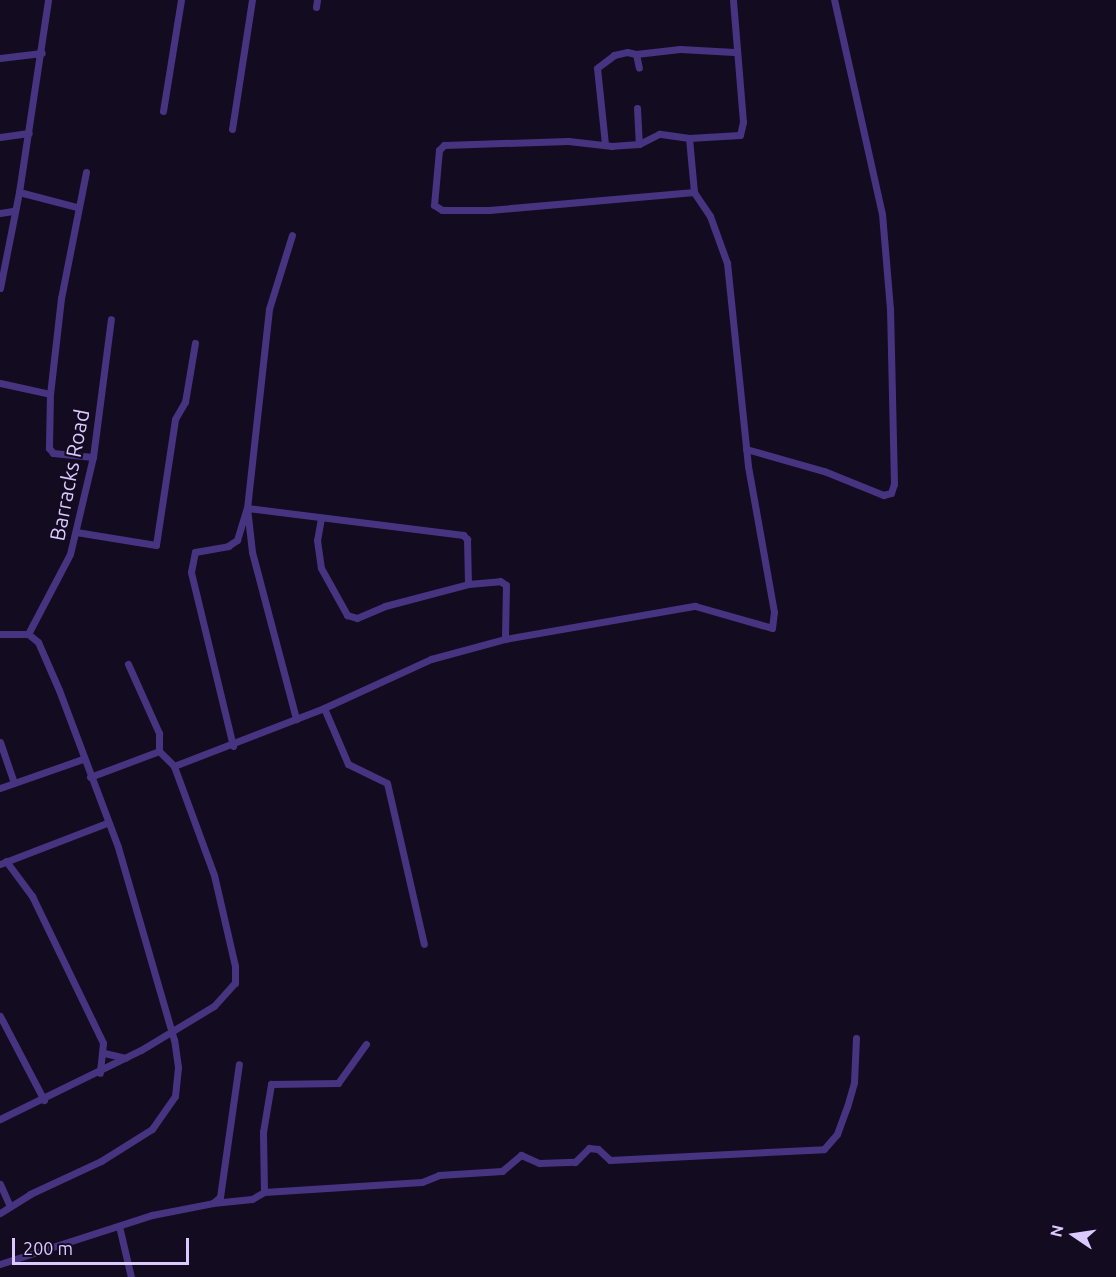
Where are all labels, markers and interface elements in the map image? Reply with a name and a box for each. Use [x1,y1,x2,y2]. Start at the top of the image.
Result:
street label: Barracks Road [44,407,94,543]
north arrow [1044,1205,1104,1265]
text: N [1046,1223,1067,1239]
scale bar [15,1226,192,1264]
text: 200 m [23,1238,73,1258]

